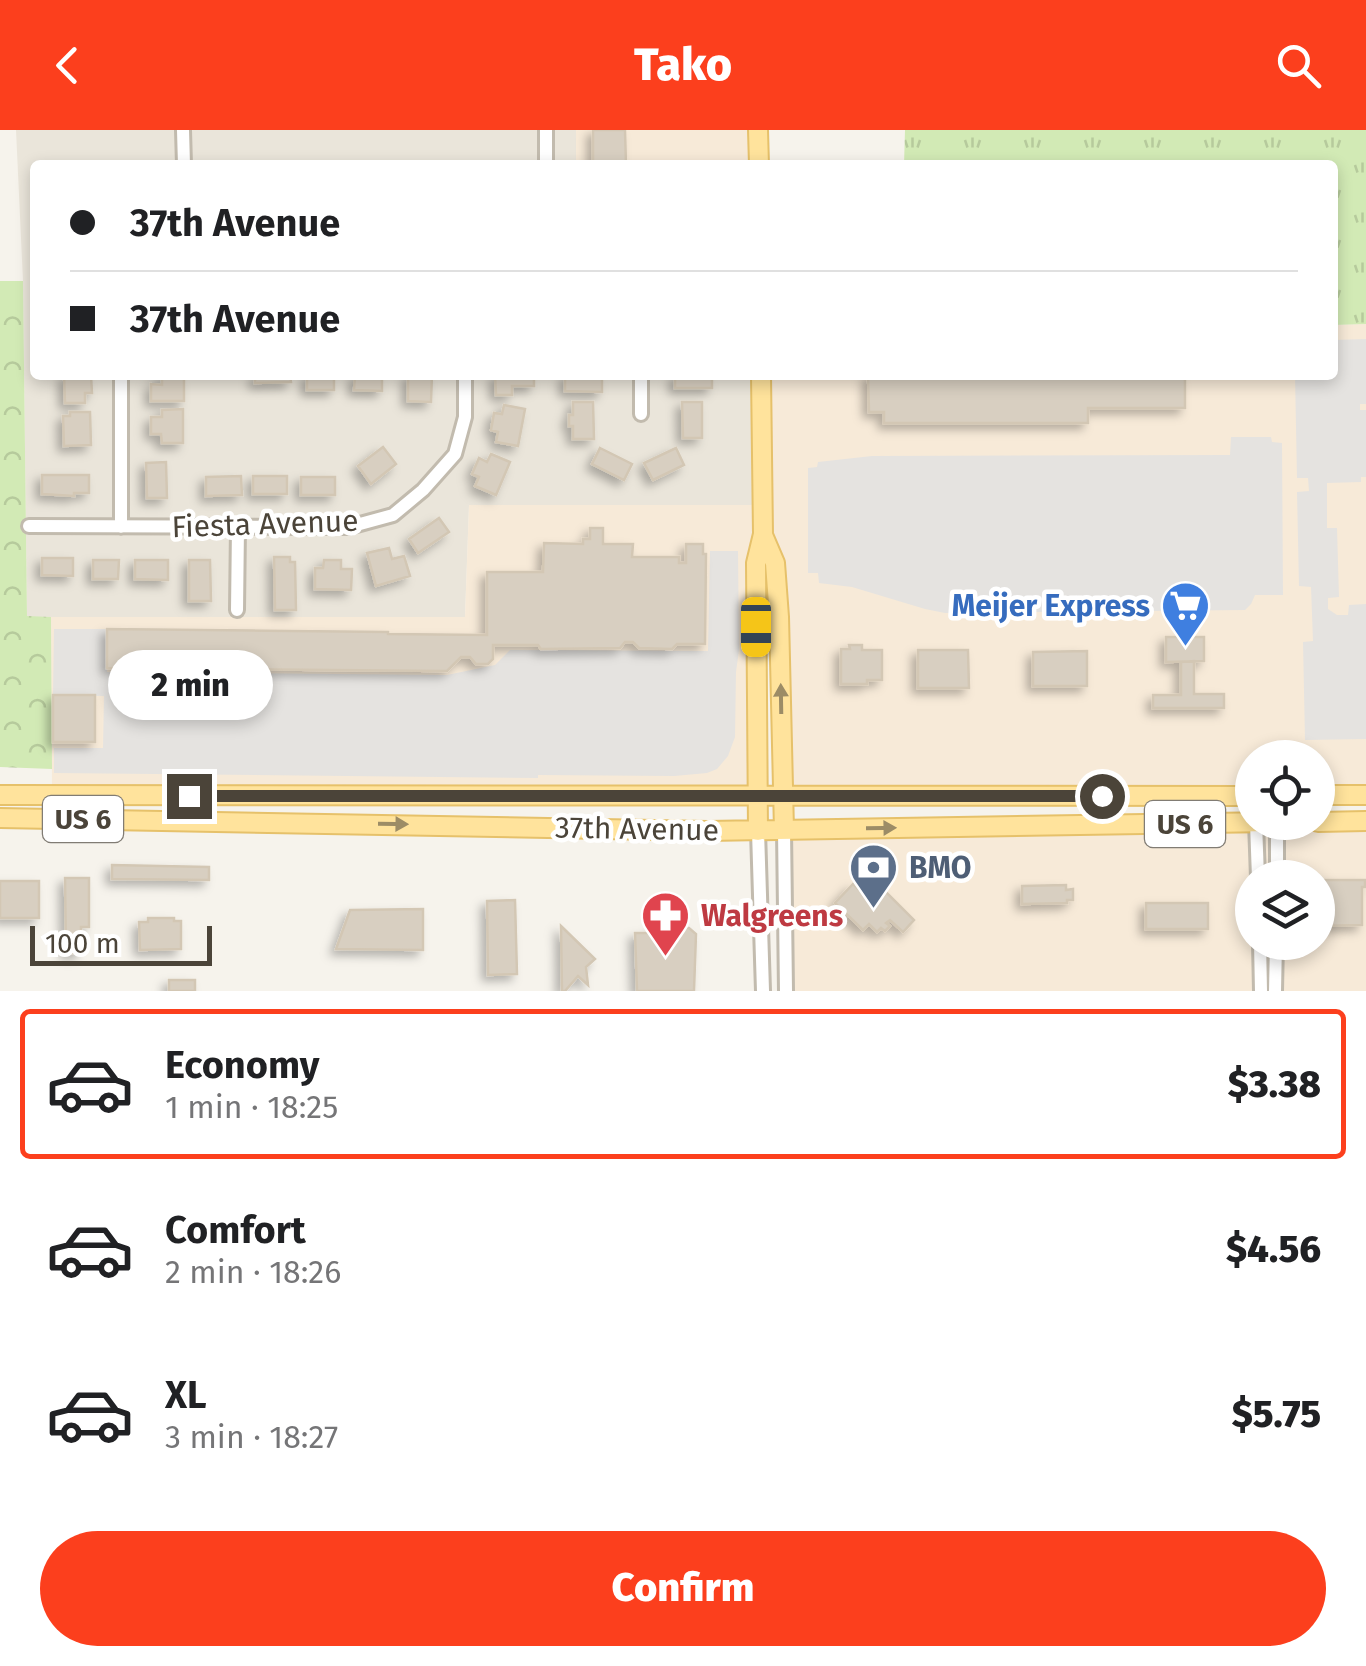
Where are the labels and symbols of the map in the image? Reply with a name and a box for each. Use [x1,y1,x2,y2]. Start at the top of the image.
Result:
street label: Fiesta Avenue [171,503,359,545]
supermarket icon: Meijer Express [1159,580,1211,648]
place label: Meijer Express [952,588,1150,624]
car [741,597,771,657]
callout: 2 min [106,651,272,721]
one-way arrow [772,682,788,714]
route end [167,774,212,819]
route start [1080,774,1125,819]
road number: US 6 [43,796,123,842]
road number: US 6 [1145,801,1225,847]
street label: 37th Avenue [555,810,719,848]
one-way arrow [378,816,410,832]
one-way arrow [866,820,898,836]
bank icon: BMO [848,842,900,910]
place label: BMO [909,850,972,886]
pharmacy icon: Walgreens [640,890,692,958]
place label: Walgreens [701,898,843,934]
scale bar [30,921,212,966]

